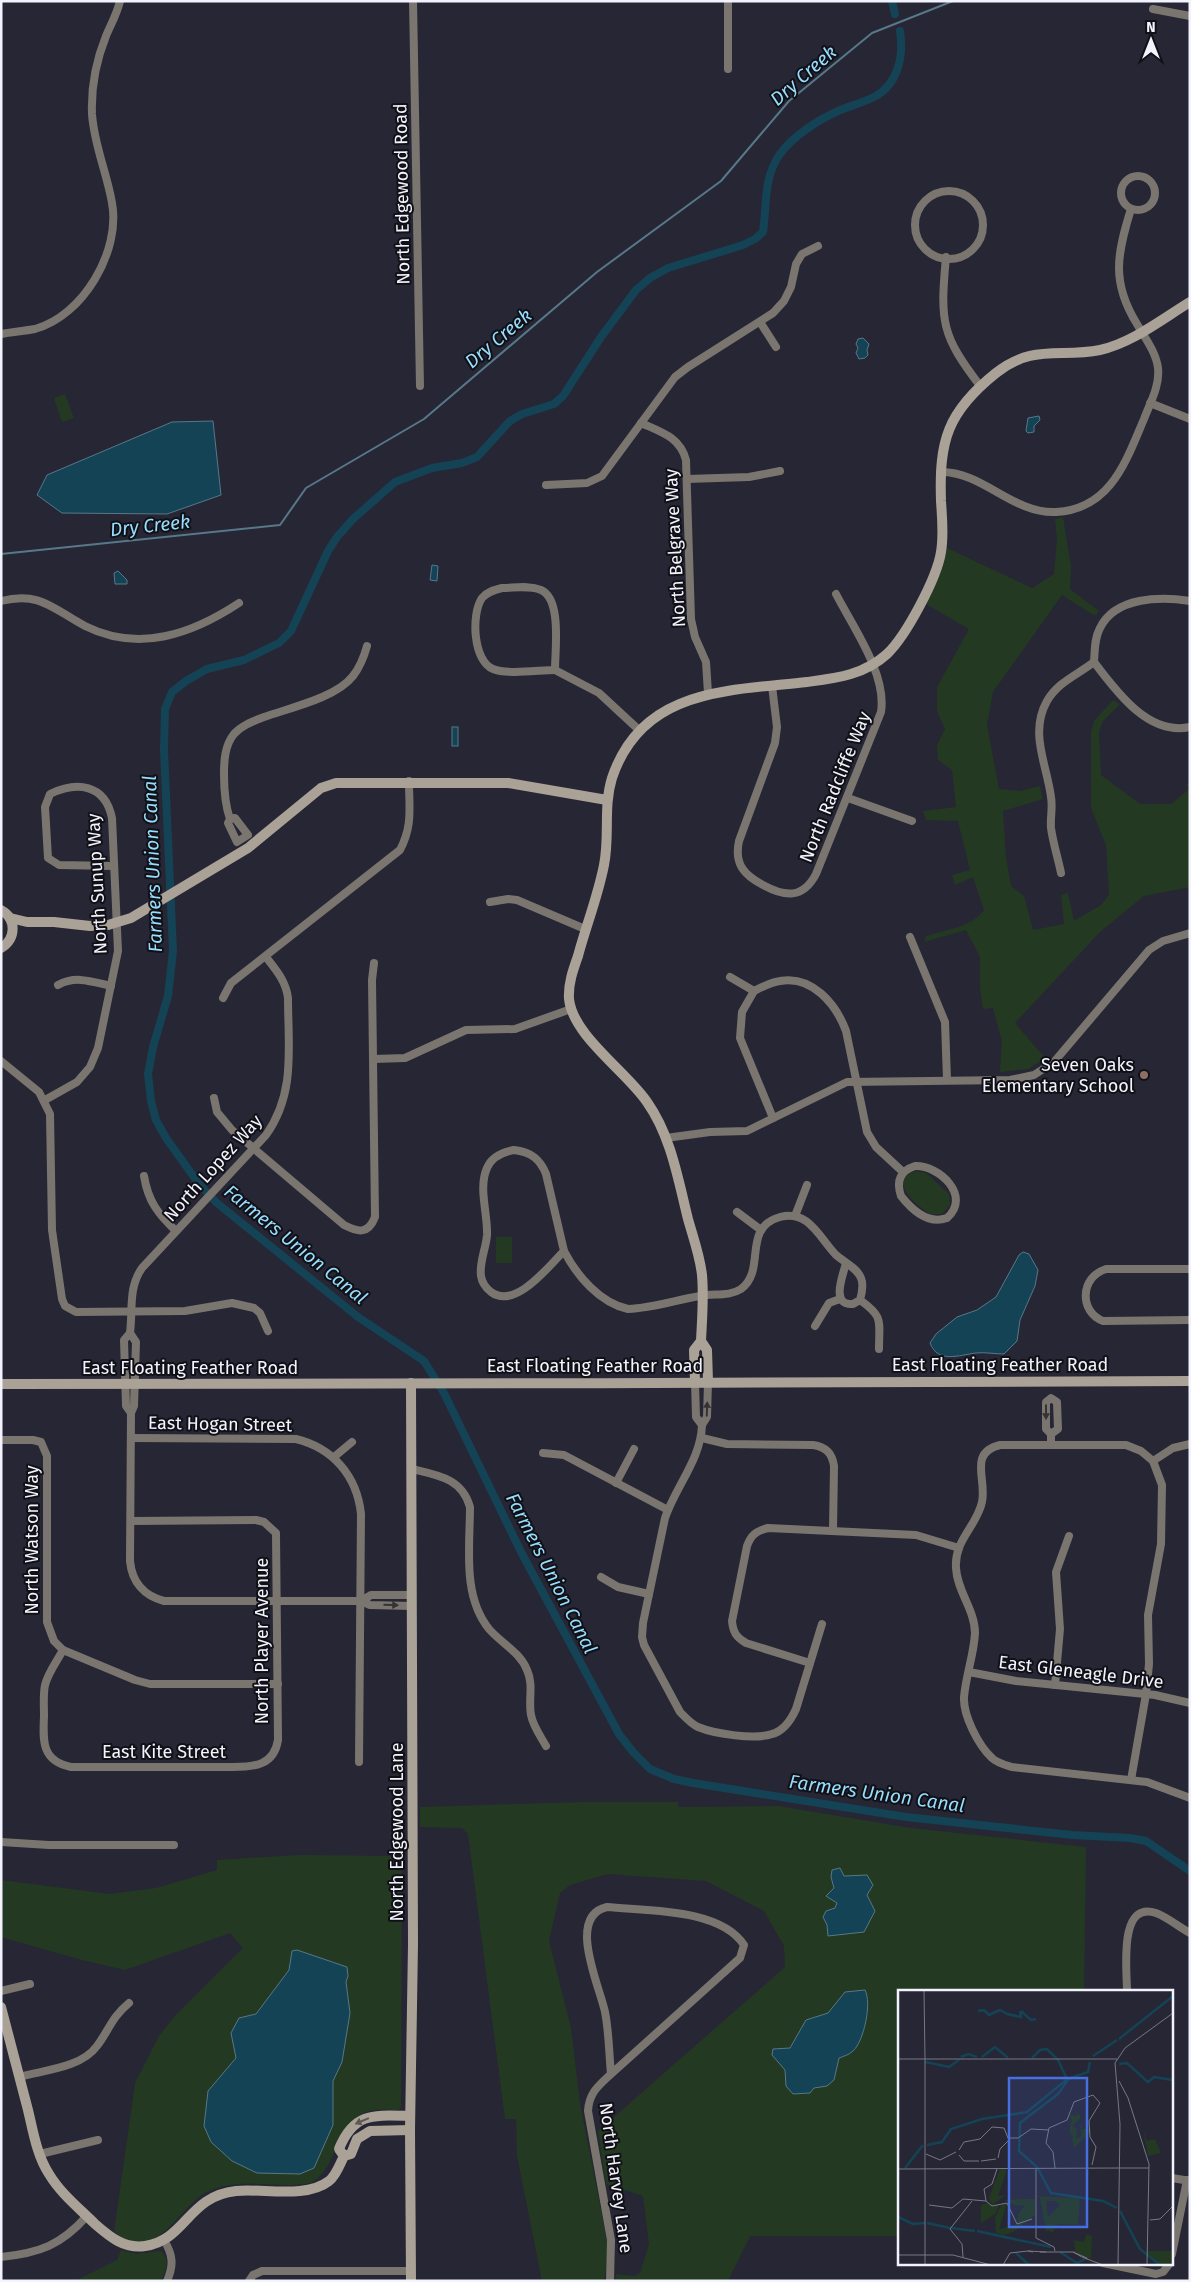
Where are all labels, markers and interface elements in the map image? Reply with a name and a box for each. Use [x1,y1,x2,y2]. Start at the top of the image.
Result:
north arrow [1126,15,1176,65]
text: N [1146,19,1156,36]
water label: Dry Creek [765,40,841,110]
street label: North Edgewood Road [389,103,415,285]
water label: Dry Creek [460,304,536,373]
street label: North Belgrave Way [660,468,690,628]
water label: Dry Creek [109,510,191,541]
street label: North Radcliffe Way [795,708,875,866]
water label: Farmers Union Canal [138,775,167,953]
street label: North Sunup Way [82,813,112,955]
place label: Seven Oaks Elementary School [982,1054,1134,1097]
marker: Seven Oaks Elementary School [1138,1069,1150,1081]
street label: North Lopez Way [159,1110,267,1226]
water label: Farmers Union Canal [220,1180,372,1309]
street label: East Floating Feather Road [892,1354,1108,1376]
street label: East Floating Feather Road [487,1355,703,1377]
street label: East Floating Feather Road [82,1357,298,1379]
one-way arrow [703,1401,711,1417]
one-way arrow [1042,1405,1050,1421]
street label: East Hogan Street [148,1412,293,1436]
street label: North Watson Way [21,1465,43,1615]
water label: Farmers Union Canal [501,1489,602,1657]
street label: North Player Avenue [251,1558,273,1724]
one-way arrow [383,1601,399,1609]
street label: East Gleneagle Drive [997,1651,1165,1693]
street label: East Kite Street [102,1741,227,1763]
street label: North Edgewood Lane [386,1743,408,1921]
water label: Farmers Union Canal [788,1770,966,1817]
inset map [898,1990,1174,2264]
street label: North Harvey Lane [595,2101,637,2255]
one-way arrow [355,2117,370,2126]

